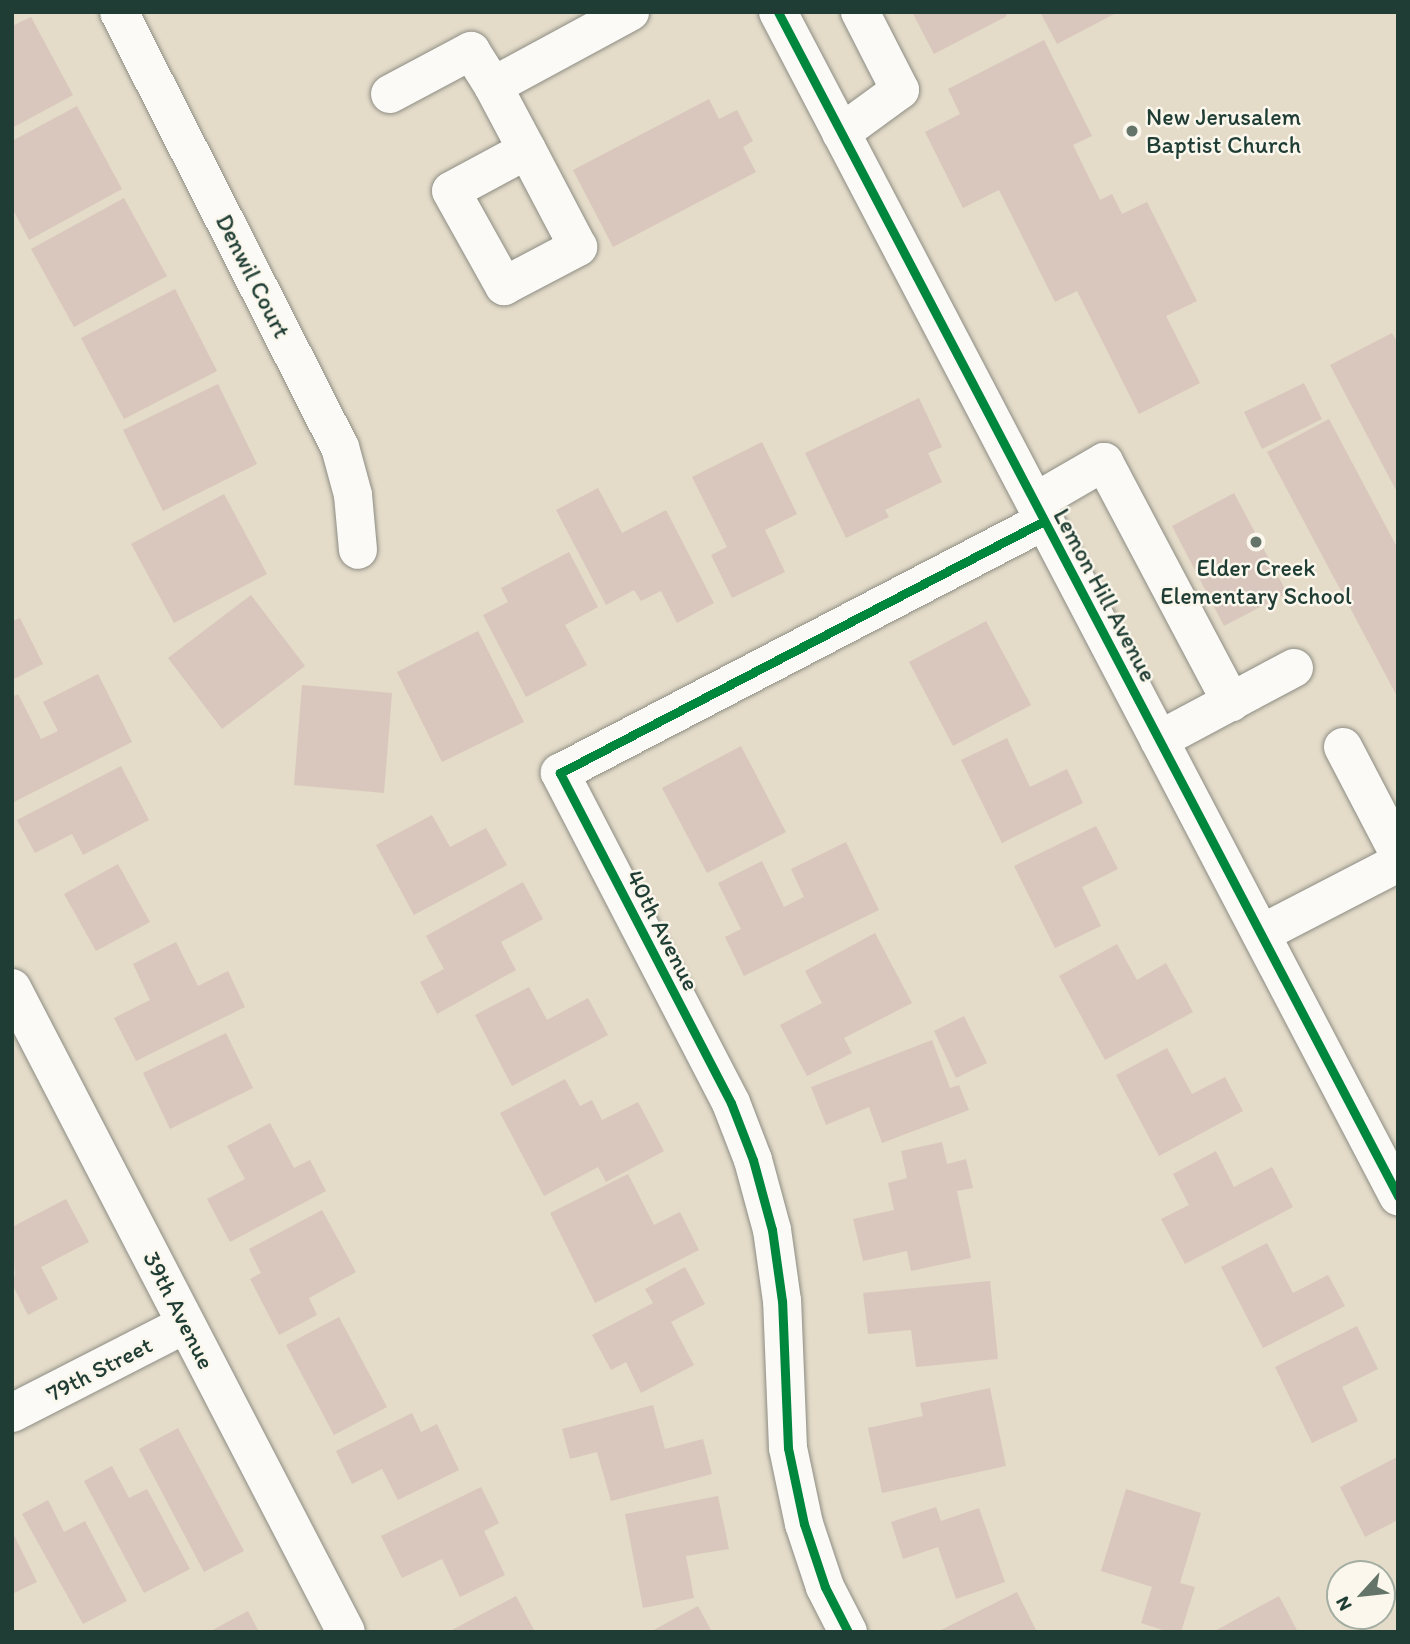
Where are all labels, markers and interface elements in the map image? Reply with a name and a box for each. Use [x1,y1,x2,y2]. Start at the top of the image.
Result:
place label: New Jerusalem Baptist Church [1146,103,1303,159]
marker: New Jerusalem Baptist Church [1124,123,1140,139]
street label: Denwil Court [210,209,296,343]
street label: Lemon Hill Avenue [1047,504,1163,686]
marker: Elder Creek Elementary School [1248,534,1264,550]
place label: Elder Creek Elementary School [1160,554,1352,610]
street label: 40th Avenue [620,865,706,995]
street label: 39th Avenue [137,1247,221,1373]
street label: 79th Street [41,1330,157,1408]
north arrow [1326,1560,1396,1630]
text: N [1330,1593,1357,1615]

